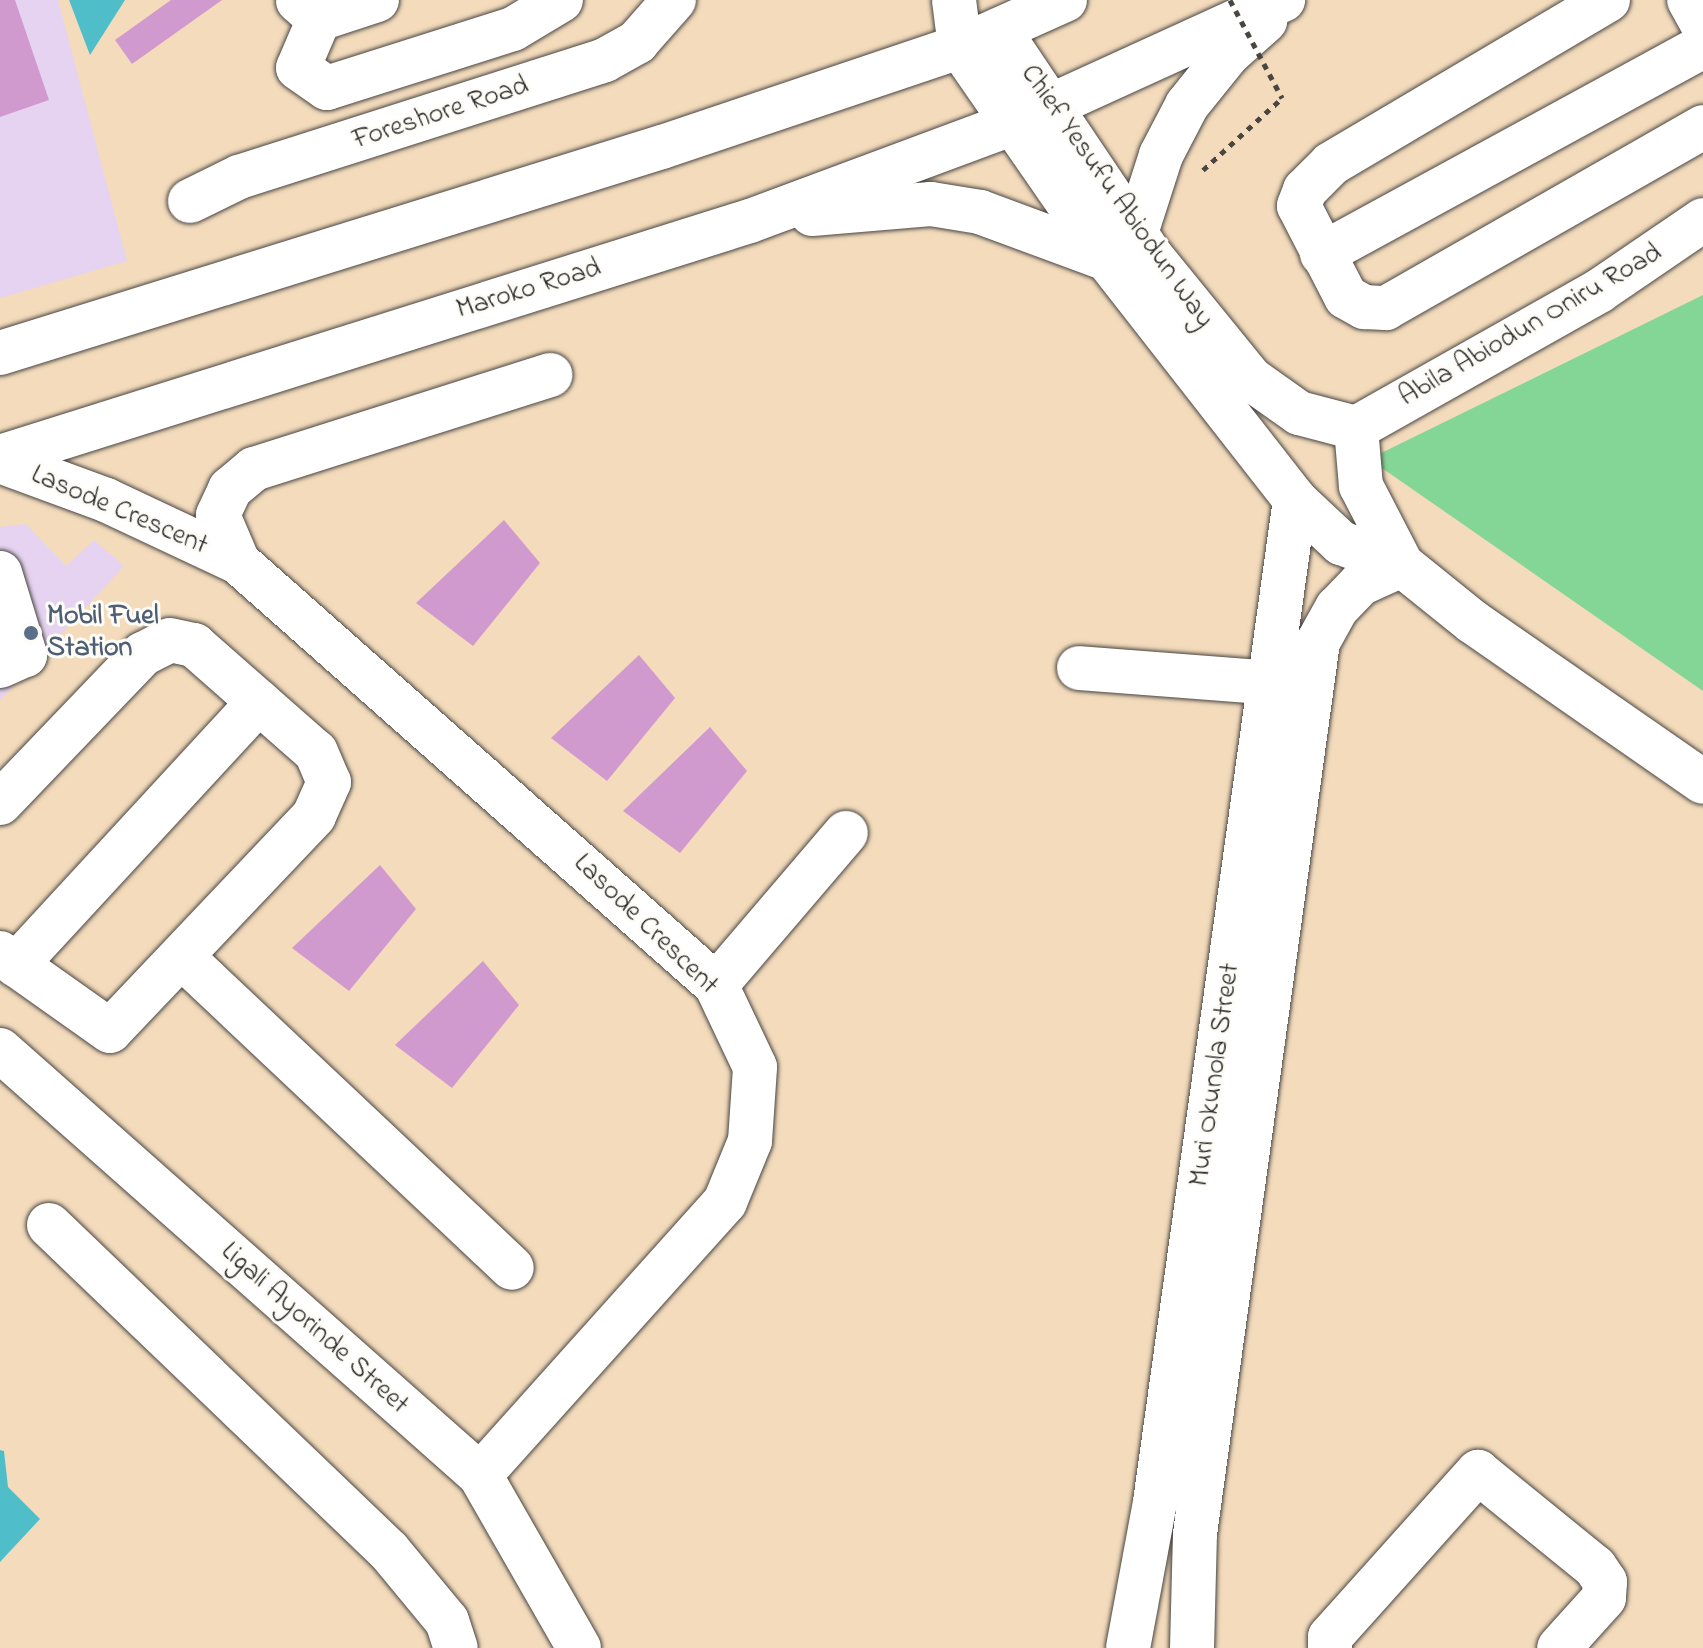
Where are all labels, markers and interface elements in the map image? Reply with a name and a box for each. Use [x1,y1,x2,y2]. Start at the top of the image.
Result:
street label: Chief Yesufu Abiodun Way [1012,59,1220,335]
street label: Foreshore Road [349,70,533,158]
street label: Abila Abiodun Oniru Road [1394,237,1668,415]
street label: Maroko Road [453,252,605,328]
street label: Lasode Crescent [26,459,212,563]
place label: Mobil Fuel Station [47,600,159,666]
marker: Mobil Fuel Station [22,624,40,642]
street label: Lasode Crescent [565,847,725,1003]
street label: Muri Okunola Street [1184,961,1248,1189]
street label: Ligali Ayorinde Street [213,1236,415,1422]

